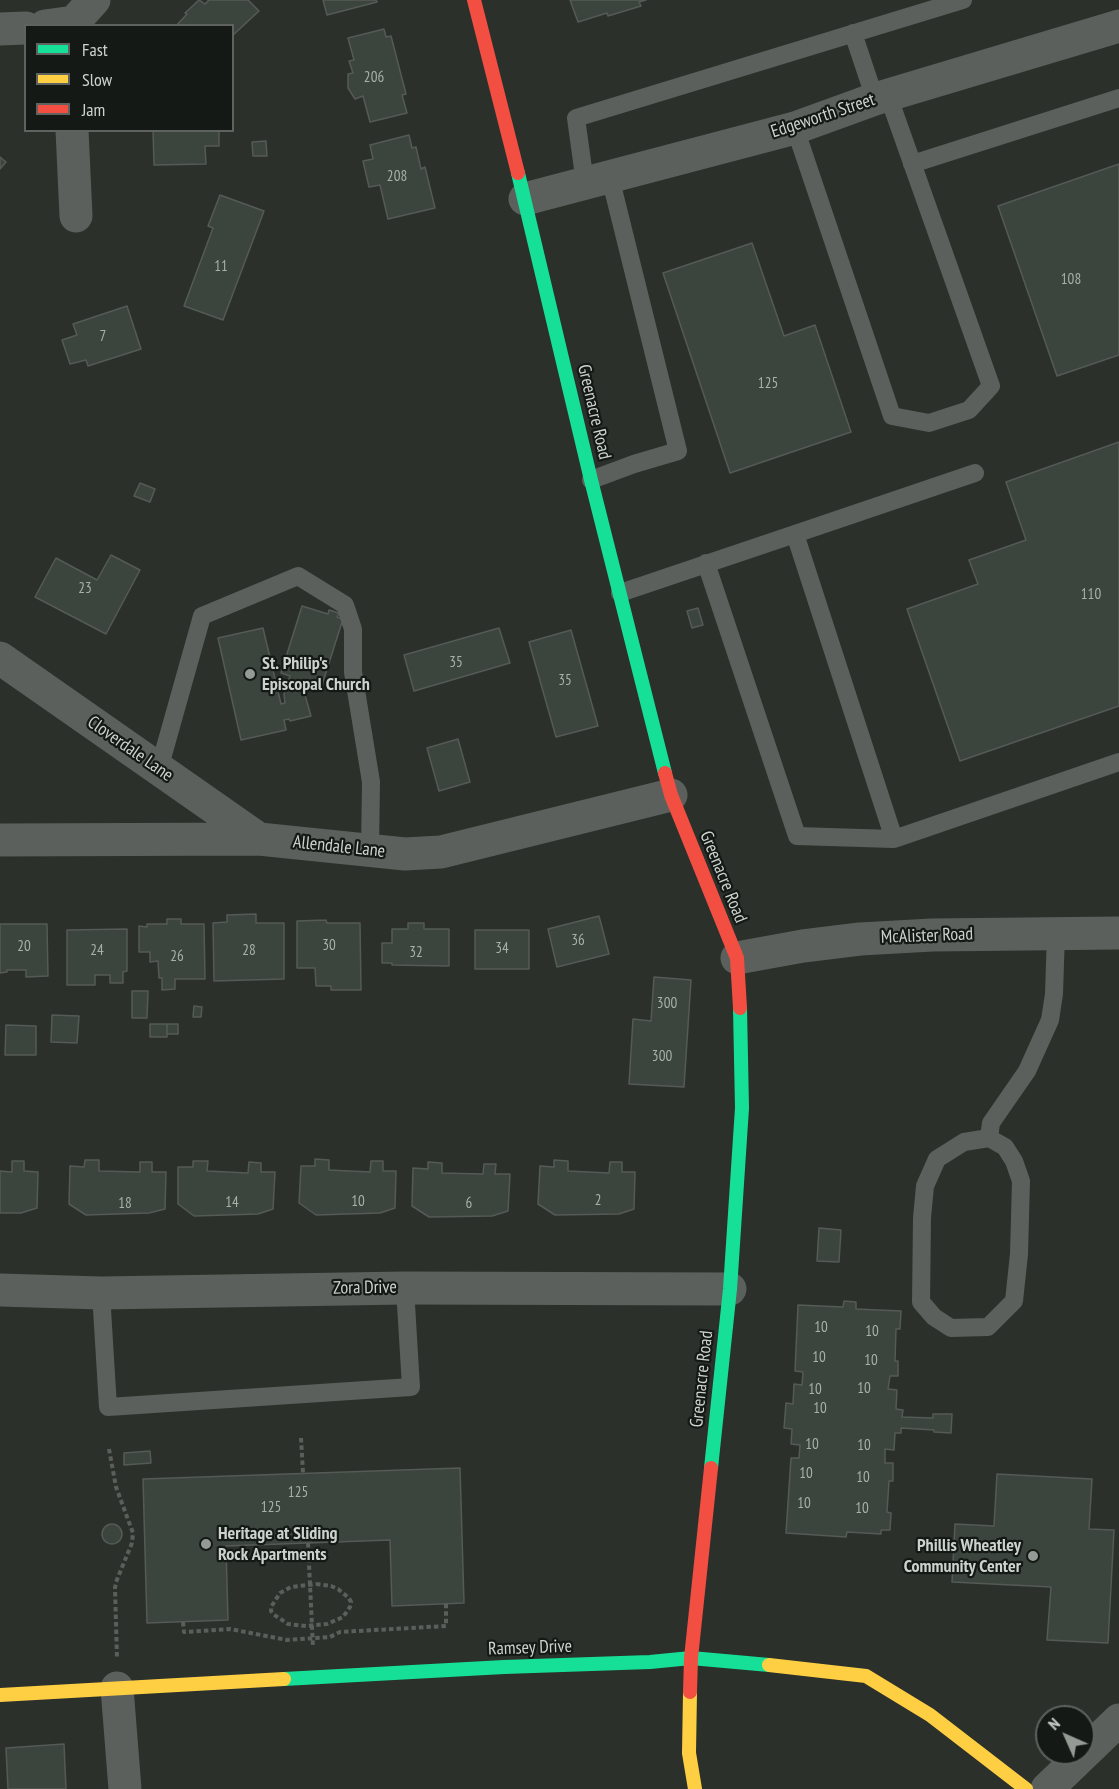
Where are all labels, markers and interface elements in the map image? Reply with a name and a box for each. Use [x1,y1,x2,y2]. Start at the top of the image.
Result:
legend [24,24,234,132]
text: Fast [82,38,108,61]
text: Slow [82,68,112,91]
house number: 206 [364,69,384,87]
street label: Edgeworth Street [768,89,878,143]
text: Jam [82,98,105,121]
house number: 208 [387,168,407,186]
house number: 11 [214,258,228,276]
house number: 108 [1061,271,1081,289]
house number: 7 [100,328,106,346]
street label: Greenacre Road [573,362,615,462]
house number: 125 [758,375,778,393]
house number: 23 [78,580,92,598]
house number: 110 [1081,586,1101,604]
place label: St. Philip's Episcopal Church [262,653,370,696]
house number: 35 [449,654,463,672]
marker: St. Philip's Episcopal Church [243,667,257,681]
house number: 35 [558,672,572,690]
street label: Cloverdale Lane [83,712,177,786]
street label: Greenacre Road [695,828,751,926]
street label: Allendale Lane [292,831,386,863]
street label: McAlister Road [881,924,973,948]
house number: 36 [571,932,585,950]
house number: 30 [322,937,336,955]
house number: 20 [17,938,31,956]
house number: 34 [495,940,509,958]
house number: 24 [90,942,104,960]
house number: 28 [242,942,256,960]
house number: 32 [409,944,423,962]
house number: 26 [170,948,184,966]
house number: 300 [657,995,677,1013]
house number: 300 [652,1048,672,1066]
house number: 2 [595,1192,601,1210]
house number: 10 [351,1193,365,1211]
house number: 14 [225,1194,239,1212]
house number: 18 [118,1195,132,1213]
house number: 6 [466,1195,472,1213]
street label: Zora Drive [333,1277,397,1299]
house number: 10 [814,1319,828,1337]
house number: 10 [865,1323,879,1341]
street label: Greenacre Road [686,1330,718,1428]
house number: 10 [812,1349,826,1367]
house number: 10 [864,1352,878,1370]
house number: 10 [857,1380,871,1398]
house number: 10 [808,1381,822,1399]
house number: 10 [813,1400,827,1418]
house number: 10 [805,1436,819,1454]
house number: 10 [857,1437,871,1455]
house number: 10 [799,1465,813,1483]
house number: 10 [856,1469,870,1487]
house number: 125 [288,1484,308,1502]
house number: 10 [797,1495,811,1513]
house number: 125 [261,1499,281,1517]
house number: 10 [855,1500,869,1518]
place label: Heritage at Sliding Rock Apartments [218,1523,337,1565]
place label: Phillis Wheatley Community Center [904,1535,1021,1578]
marker: Heritage at Sliding Rock Apartments [199,1537,213,1551]
marker: Phillis Wheatley Community Center [1026,1549,1040,1563]
street label: Ramsey Drive [488,1636,572,1660]
north arrow [1035,1705,1095,1765]
text: N [1044,1714,1064,1734]

